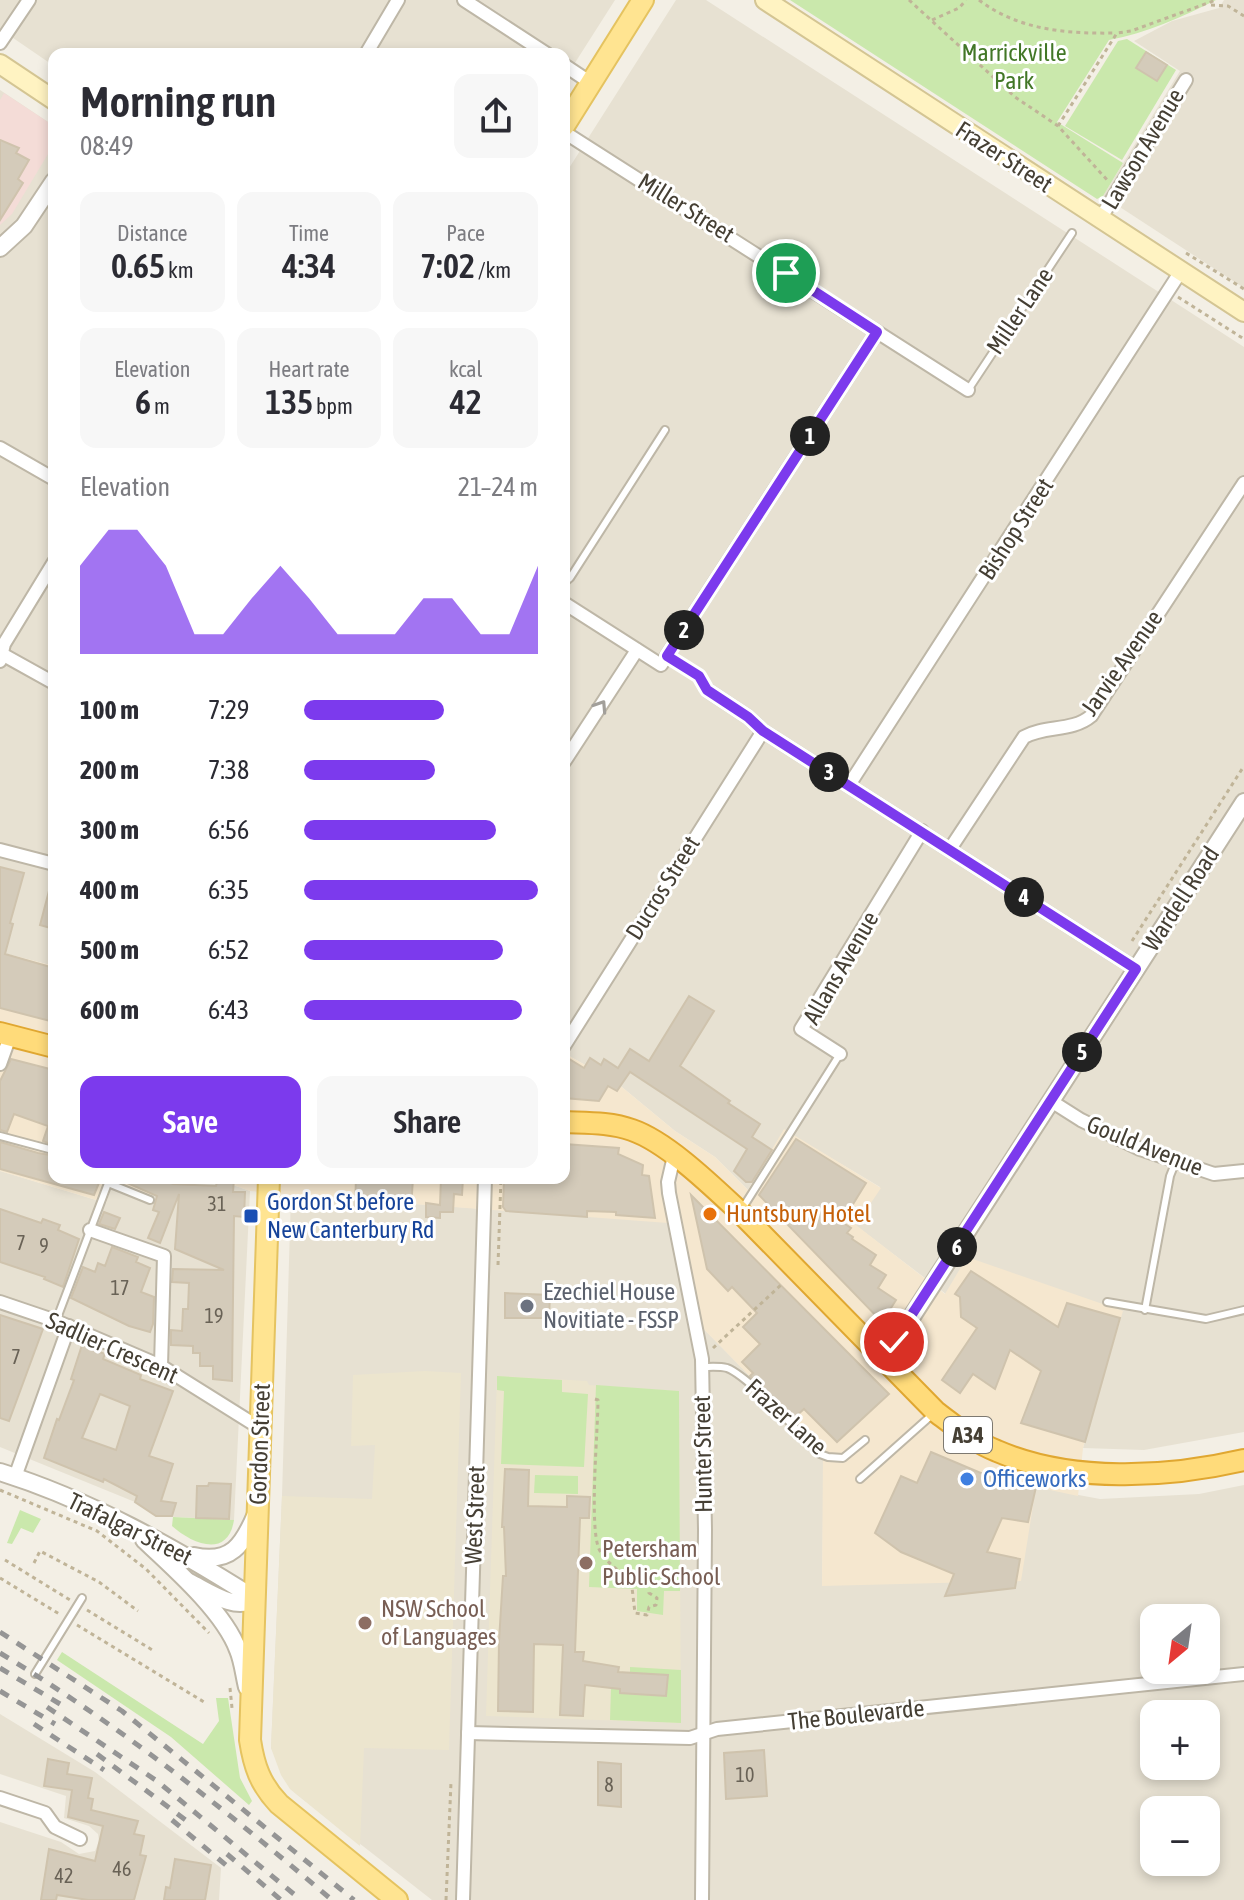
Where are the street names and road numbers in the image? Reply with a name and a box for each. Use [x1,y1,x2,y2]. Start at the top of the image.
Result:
street label: Lawson Avenue [1096,84,1189,214]
street label: Frazer Street [951,115,1058,198]
street label: Miller Street [633,168,739,248]
street label: Miller Lane [981,262,1058,359]
street label: Bishop Street [973,473,1058,585]
street label: Jarvie Avenue [1076,605,1168,720]
street label: Ducros Street [620,831,705,944]
street label: Wardell Road [1137,841,1224,956]
street label: Allans Avenue [798,907,884,1029]
street label: Gould Avenue [1083,1110,1207,1181]
street label: Sadlier Crescent [42,1306,182,1389]
street label: Frazer Lane [740,1373,832,1460]
street label: Gordon Street [244,1383,275,1505]
street label: Hunter Street [688,1395,717,1513]
road number: A34 [944,1417,992,1453]
street label: West Street [459,1465,490,1565]
street label: Trafalgar Street [64,1487,197,1570]
street label: The Boulevarde [786,1694,926,1735]

